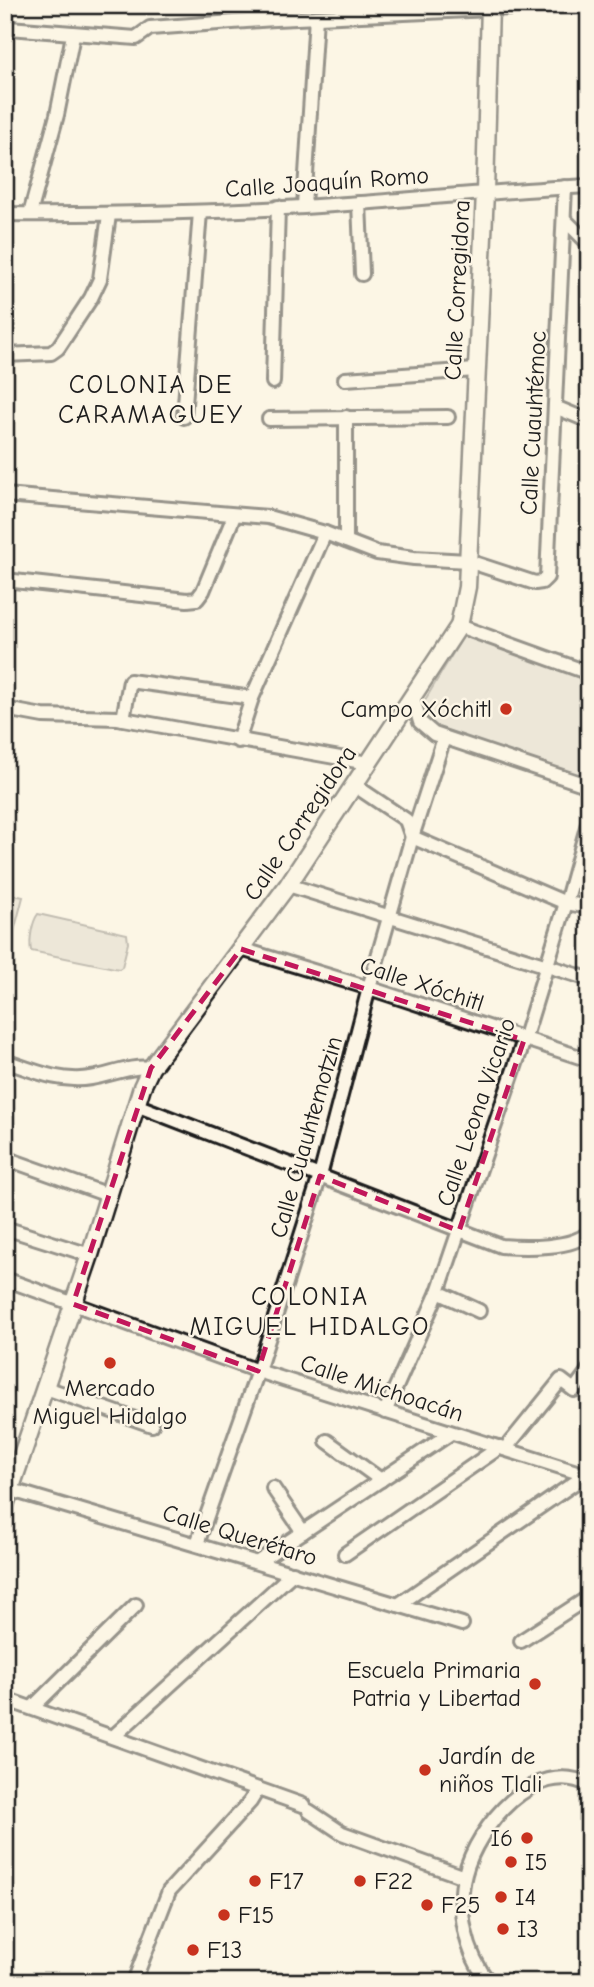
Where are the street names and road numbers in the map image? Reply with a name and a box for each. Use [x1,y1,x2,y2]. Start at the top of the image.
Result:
street label: Calle Joaquín Romo [224,161,430,203]
street label: Calle Corregidora [438,199,476,381]
street label: Calle Cuauhtémoc [514,330,552,516]
street label: Calle Corregidora [238,740,362,906]
street label: Calle Xóchitl [356,951,488,1017]
street label: Calle Leona Vicario [431,1014,521,1210]
street label: Calle Cuauhtemotzin [264,1033,348,1241]
street label: Calle Michoacán [297,1348,467,1428]
street label: Calle Querétaro [159,1498,321,1572]

